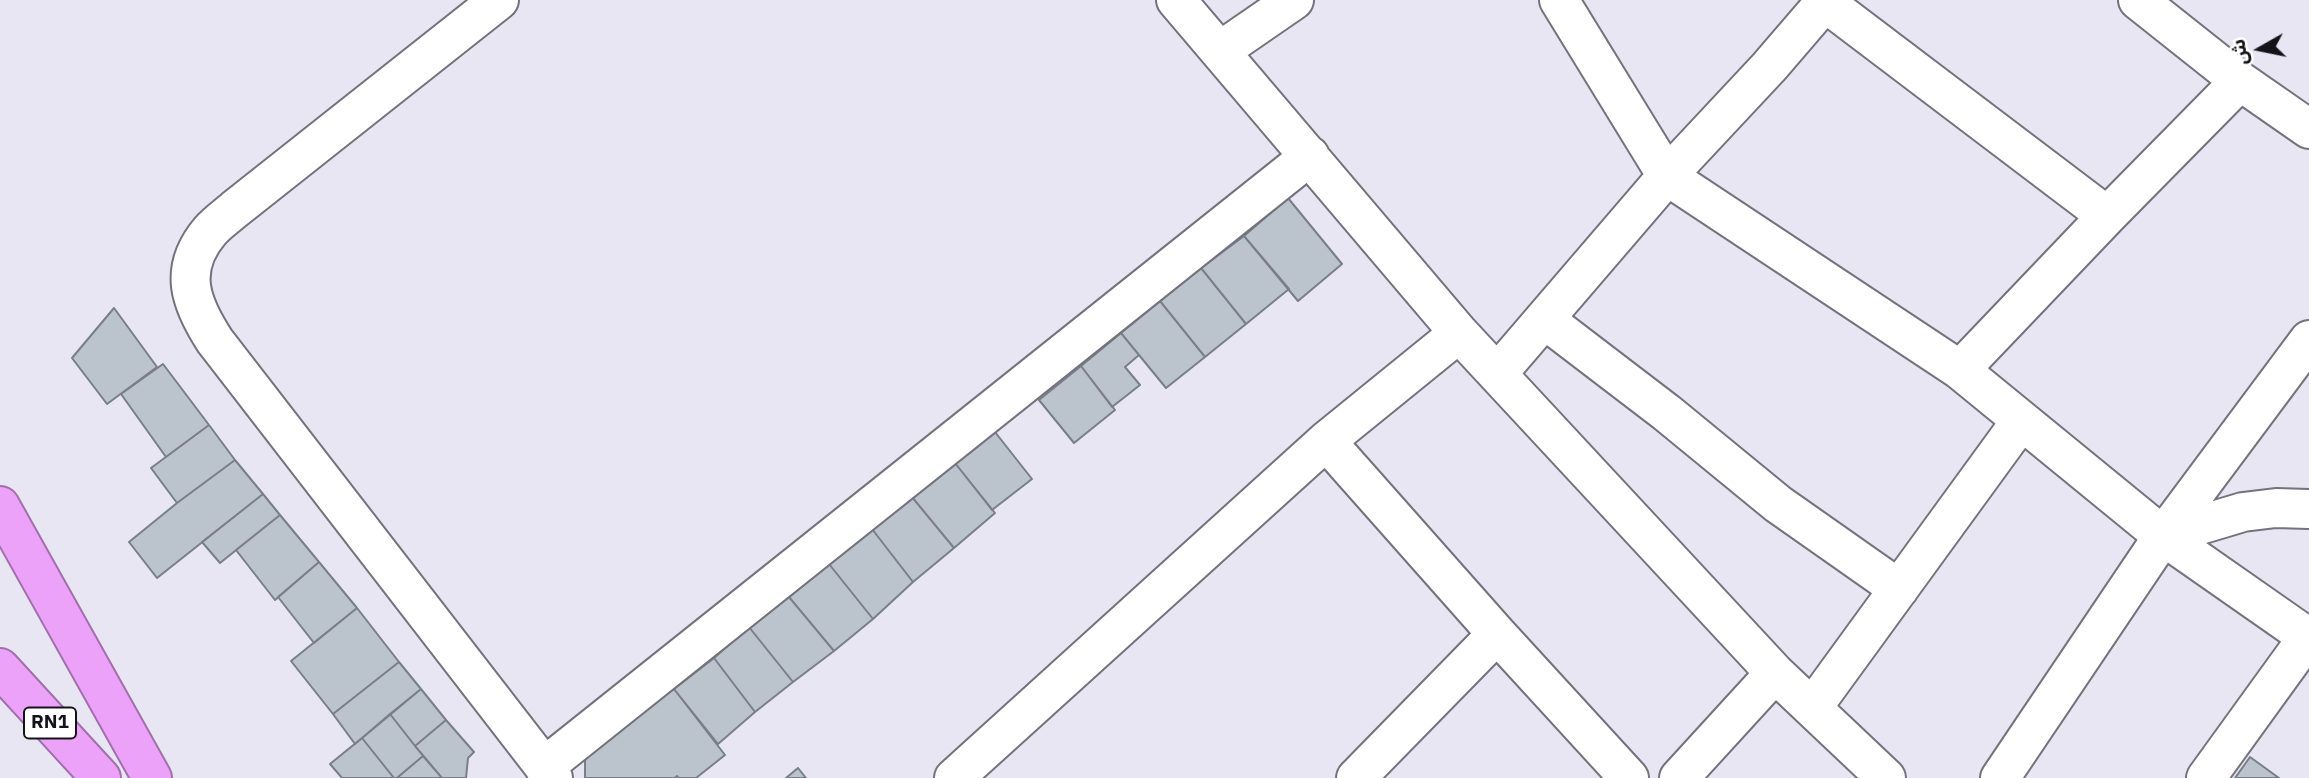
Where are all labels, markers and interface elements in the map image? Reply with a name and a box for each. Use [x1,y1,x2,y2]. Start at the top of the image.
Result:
north arrow [2225,14,2295,84]
text: ش [2225,38,2253,67]
road number: RN1 [24,708,76,738]

